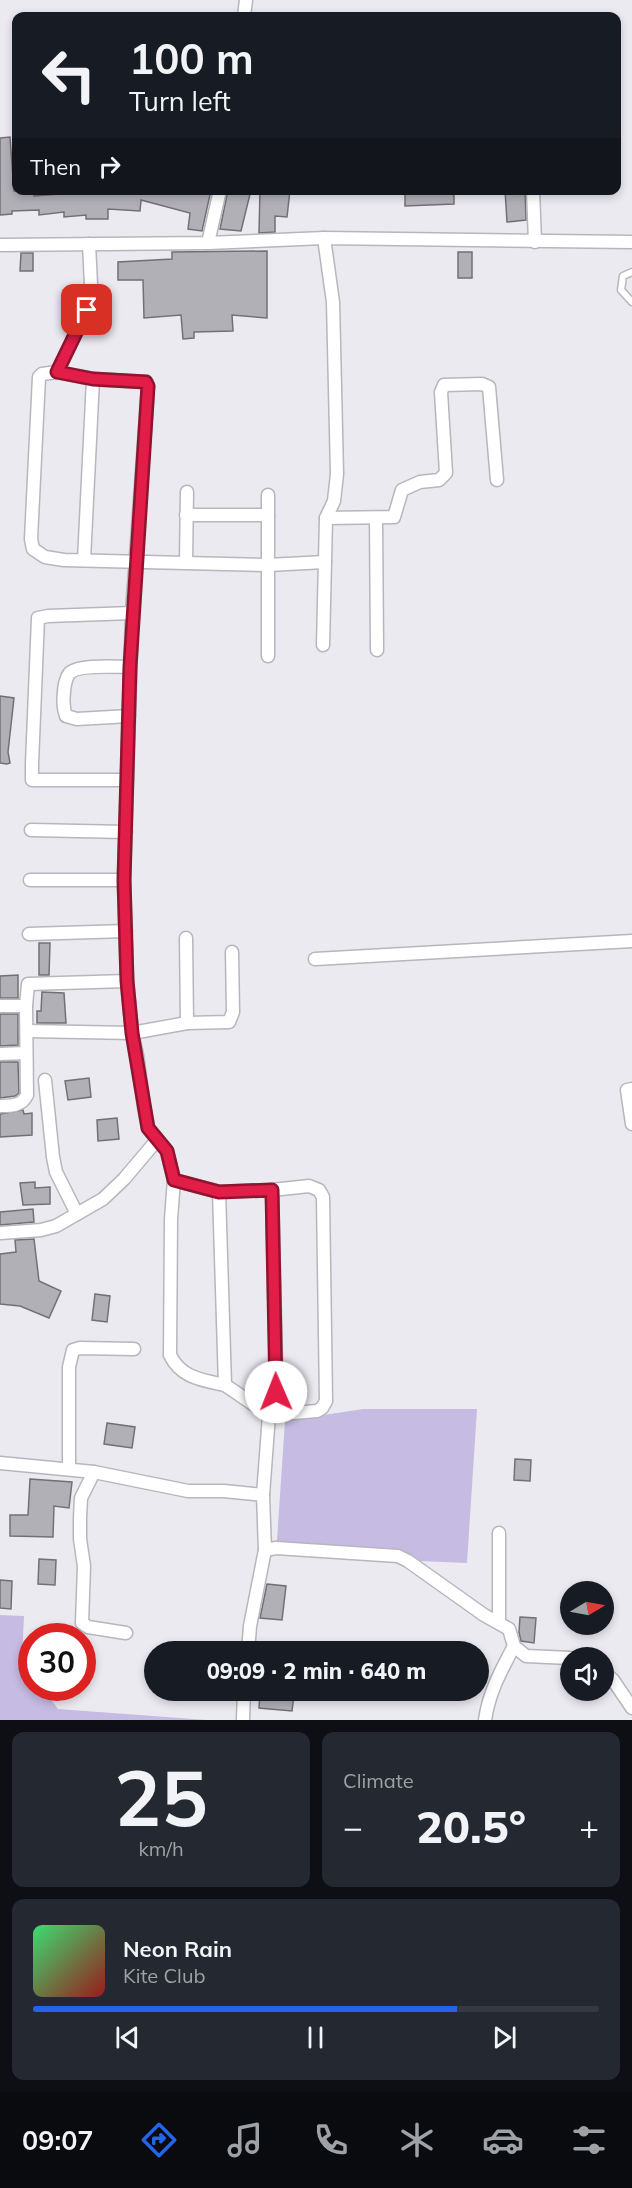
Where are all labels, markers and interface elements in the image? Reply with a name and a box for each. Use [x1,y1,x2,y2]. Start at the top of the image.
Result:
text: 100 m [129,32,254,85]
icon: left [30,36,108,114]
text: Turn left [129,84,231,118]
icon: right [93,150,126,183]
text: Then [30,153,81,181]
pin [61,284,112,335]
icon: arrive [70,293,103,326]
position arrow [244,1360,308,1424]
north arrow [560,1581,614,1635]
map controls [560,1581,614,1701]
speed limit sign: 30 [18,1623,96,1701]
button: sound [560,1647,614,1701]
text: 09:09 · 2 min · 640 m [207,1657,426,1685]
text: 25 [114,1748,208,1846]
text: Climate [343,1768,414,1793]
text: 20.5° [416,1798,526,1854]
text: − [343,1806,363,1847]
text: + [579,1806,599,1847]
text: km/h [138,1836,184,1861]
text: Neon Rain [123,1935,232,1963]
text: Kite Club [123,1963,205,1988]
icon: previous [111,2021,144,2054]
icon: pause [299,2021,332,2054]
icon: next [488,2021,521,2054]
icon: directions [138,2119,180,2161]
icon: music [224,2119,266,2161]
icon: phone [310,2119,352,2161]
icon: climate [396,2119,438,2161]
icon: car [482,2119,524,2161]
icon: filters [568,2119,610,2161]
text: 09:07 [22,2123,94,2157]

